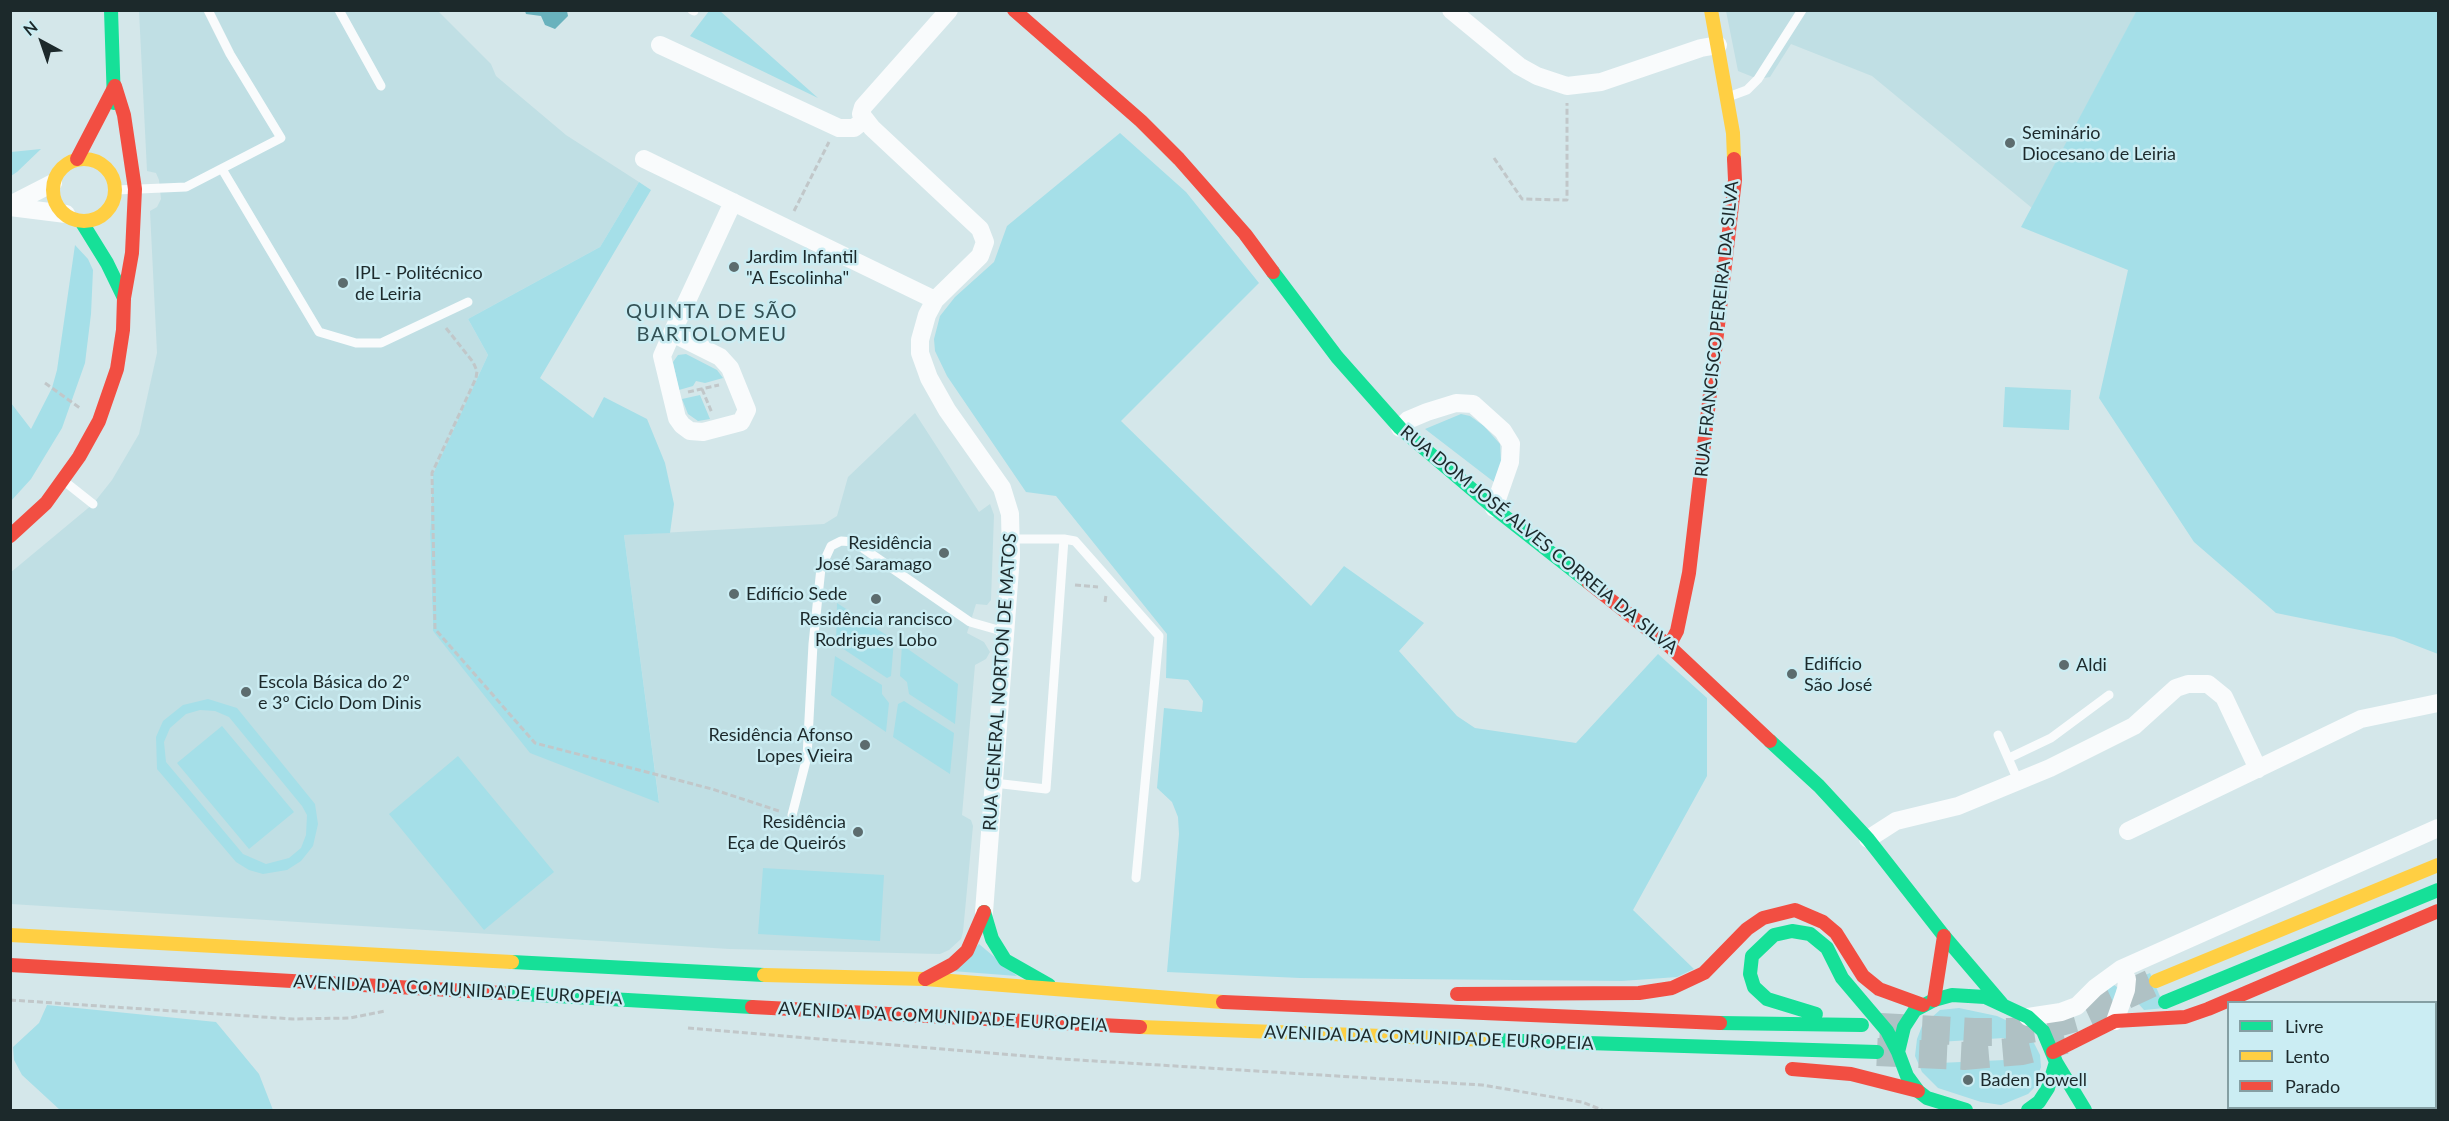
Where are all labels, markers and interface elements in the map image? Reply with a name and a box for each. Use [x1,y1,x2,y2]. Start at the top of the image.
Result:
north arrow [12,12,72,72]
text: N [19,17,41,39]
place label: Seminário Diocesano de Leiria [2022,122,2176,164]
marker: Seminário Diocesano de Leiria [2003,136,2017,150]
street label: RUA FRANCISCO PEREIRA DA SILVA [1691,180,1743,478]
place label: Jardim Infantil "A Escolinha" [746,246,857,288]
marker: Jardim Infantil "A Escolinha" [727,260,741,274]
place label: IPL - Politécnico de Leiria [355,262,483,304]
marker: IPL - Politécnico de Leiria [336,276,350,290]
district label: QUINTA DE SÃO BARTOLOMEU [626,300,798,347]
street label: RUA DOM JOSÉ ALVES CORREIA DA SILVA [1396,421,1682,659]
place label: Residência José Saramago [815,532,932,574]
street label: RUA GENERAL NORTON DE MATOS [979,532,1021,832]
marker: Residência José Saramago [937,546,951,560]
place label: Edifício Sede [746,583,847,605]
marker: Edifício Sede [727,587,741,601]
marker: Residência rancisco Rodrigues Lobo [869,592,883,606]
place label: Residência rancisco Rodrigues Lobo [799,608,953,650]
place label: Edifício São José [1804,653,1872,696]
place label: Aldi [2076,654,2107,676]
marker: Aldi [2057,658,2071,672]
marker: Edifício São José [1785,667,1799,681]
place label: Escola Básica do 2º e 3º Ciclo Dom Dinis [258,671,422,714]
marker: Escola Básica do 2º e 3º Ciclo Dom Dinis [239,685,253,699]
place label: Residência Afonso Lopes Vieira [709,724,853,766]
marker: Residência Afonso Lopes Vieira [858,738,872,752]
place label: Residência Eça de Queirós [727,811,846,854]
marker: Residência Eça de Queirós [851,825,865,839]
street label: AVENIDA DA COMUNIDADE EUROPEIA [293,971,623,1009]
street label: AVENIDA DA COMUNIDADE EUROPEIA [778,998,1108,1036]
legend [2227,1001,2437,1109]
text: Livre [2285,1015,2324,1037]
street label: AVENIDA DA COMUNIDADE EUROPEIA [1264,1021,1594,1055]
text: Lento [2285,1045,2330,1067]
place label: Baden Powell [1980,1069,2087,1091]
marker: Baden Powell [1961,1073,1975,1087]
text: Parado [2285,1075,2340,1097]

